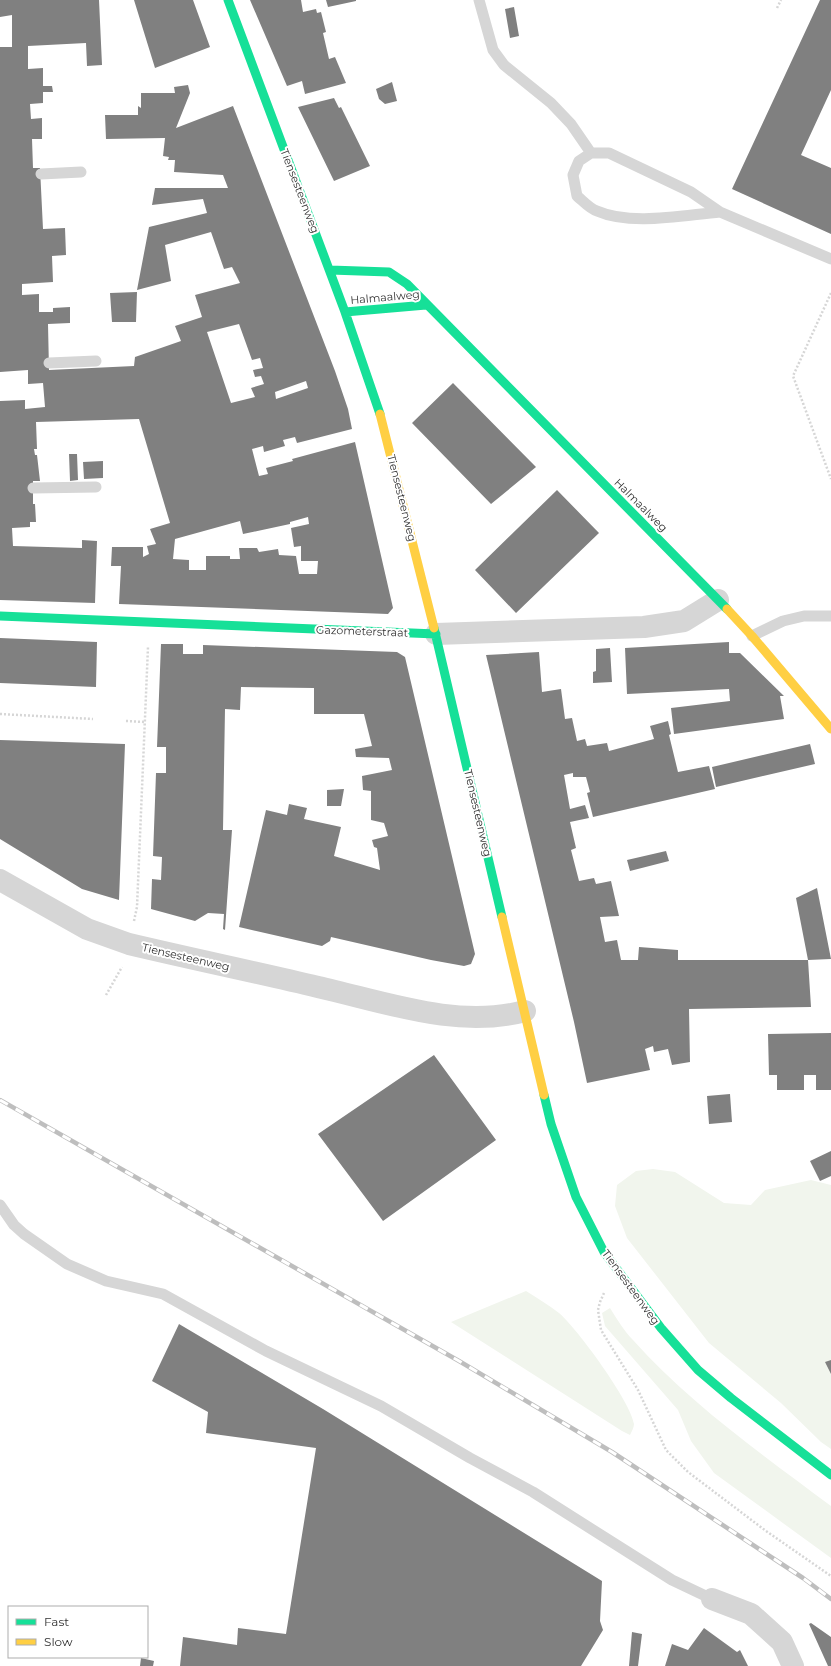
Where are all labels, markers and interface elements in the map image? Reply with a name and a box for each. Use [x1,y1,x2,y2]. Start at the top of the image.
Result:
street label: Tiensesteenweg [277,147,323,235]
street label: Halmaalweg [350,287,420,307]
street label: Tiensesteenweg [384,453,420,543]
street label: Halmaalweg [611,475,671,535]
street label: Gazometerstraat [316,622,409,640]
street label: Tiensesteenweg [461,768,495,858]
street label: Tiensesteenweg [141,940,231,974]
street label: Tiensesteenweg [599,1247,663,1327]
legend [8,1606,148,1658]
text: Fast [44,1614,69,1629]
text: Slow [44,1634,73,1649]

